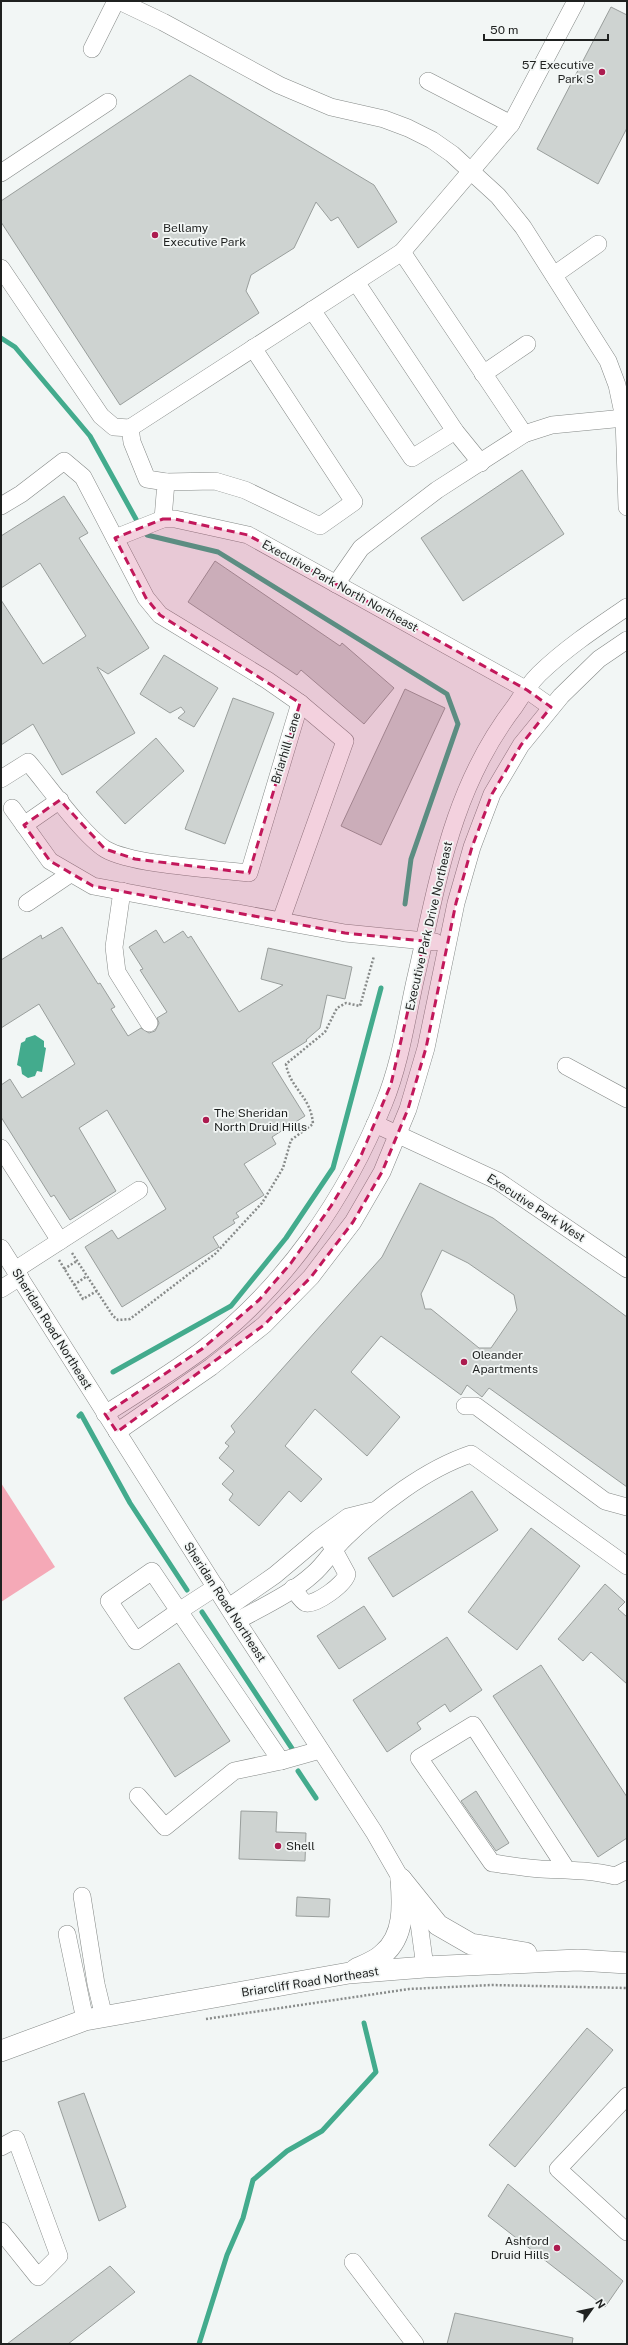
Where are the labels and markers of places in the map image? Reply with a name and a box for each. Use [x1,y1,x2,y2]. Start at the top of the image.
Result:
place label: 57 Executive Park S [522,58,594,86]
marker: 57 Executive Park S [597,67,607,77]
place label: Bellamy Executive Park [163,221,246,249]
marker: Bellamy Executive Park [150,230,160,240]
place label: The Sheridan North Druid Hills [214,1106,307,1134]
marker: The Sheridan North Druid Hills [201,1115,211,1125]
place label: Oleander Apartments [472,1348,538,1376]
marker: Oleander Apartments [459,1357,469,1367]
place label: Shell [286,1839,315,1853]
marker: Shell [273,1841,283,1851]
place label: Ashford Druid Hills [491,2234,549,2262]
marker: Ashford Druid Hills [552,2243,562,2253]

